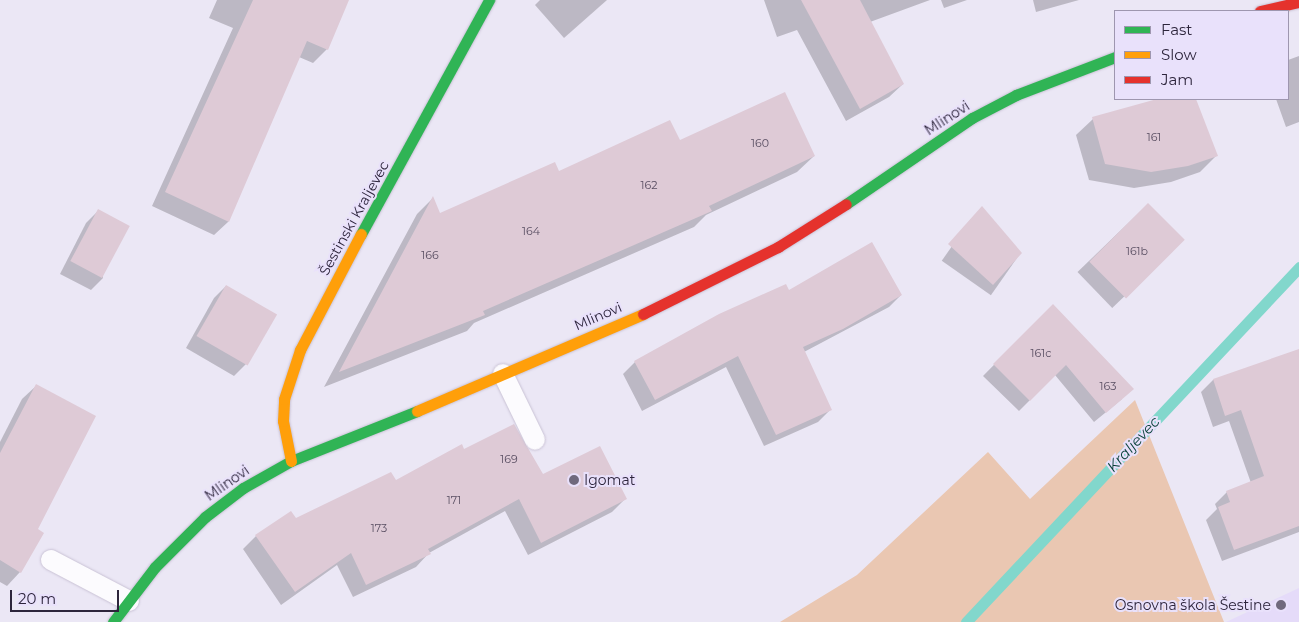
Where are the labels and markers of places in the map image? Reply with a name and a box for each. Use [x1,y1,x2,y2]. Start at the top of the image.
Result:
place label: Igomat [584,472,635,488]
marker: Igomat [568,474,580,486]
place label: Osnovna škola Šestine [1115,597,1271,613]
marker: Osnovna škola Šestine [1275,599,1287,611]

